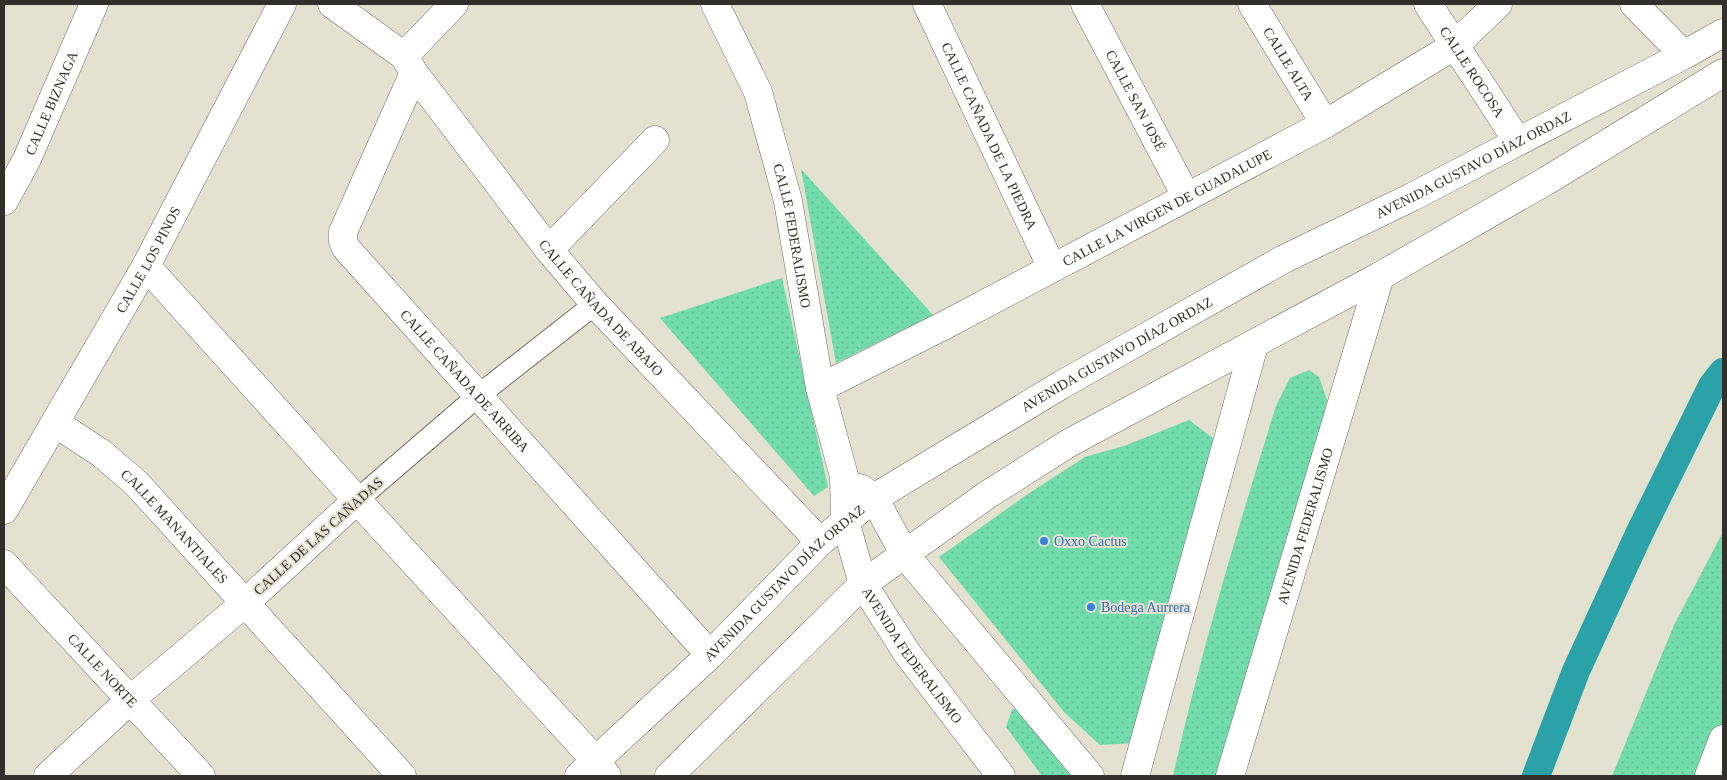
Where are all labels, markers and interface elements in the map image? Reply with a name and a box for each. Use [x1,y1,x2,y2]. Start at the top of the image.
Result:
street label: CALLE ROCOSA [1437,24,1508,121]
street label: CALLE ALTA [1260,25,1316,104]
street label: CALLE CAÑADA DE LA PIEDRA [938,40,1040,233]
street label: CALLE BIZNAGA [23,48,81,157]
street label: CALLE SAN JOSÉ [1103,48,1169,154]
street label: AVENIDA GUSTAVO DÍAZ ORDAZ [1374,108,1574,221]
street label: CALLE LA VIRGEN DE GUADALUPE [1060,147,1274,269]
street label: CALLE FEDERALISMO [770,162,813,309]
street label: CALLE LOS PINOS [113,204,184,316]
street label: CALLE CAÑADA DE ABAJO [536,237,666,379]
street label: AVENIDA GUSTAVO DÍAZ ORDAZ [1019,294,1215,415]
street label: CALLE CAÑADA DE ARRIBA [397,307,533,456]
street label: AVENIDA FEDERALISMO [1275,446,1336,606]
street label: CALLE MANANTIALES [118,467,231,587]
street label: CALLE DE LAS CAÑADAS [251,474,386,598]
street label: AVENIDA GUSTAVO DÍAZ ORDAZ [701,502,868,664]
place label: Oxxo Cactus [1054,534,1127,549]
marker: Oxxo Cactus [1038,535,1050,547]
street label: AVENIDA FEDERALISMO [859,585,965,726]
place label: Bodega Aurrera [1101,600,1191,615]
marker: Bodega Aurrera [1085,601,1097,613]
street label: CALLE NORTE [65,631,140,710]

